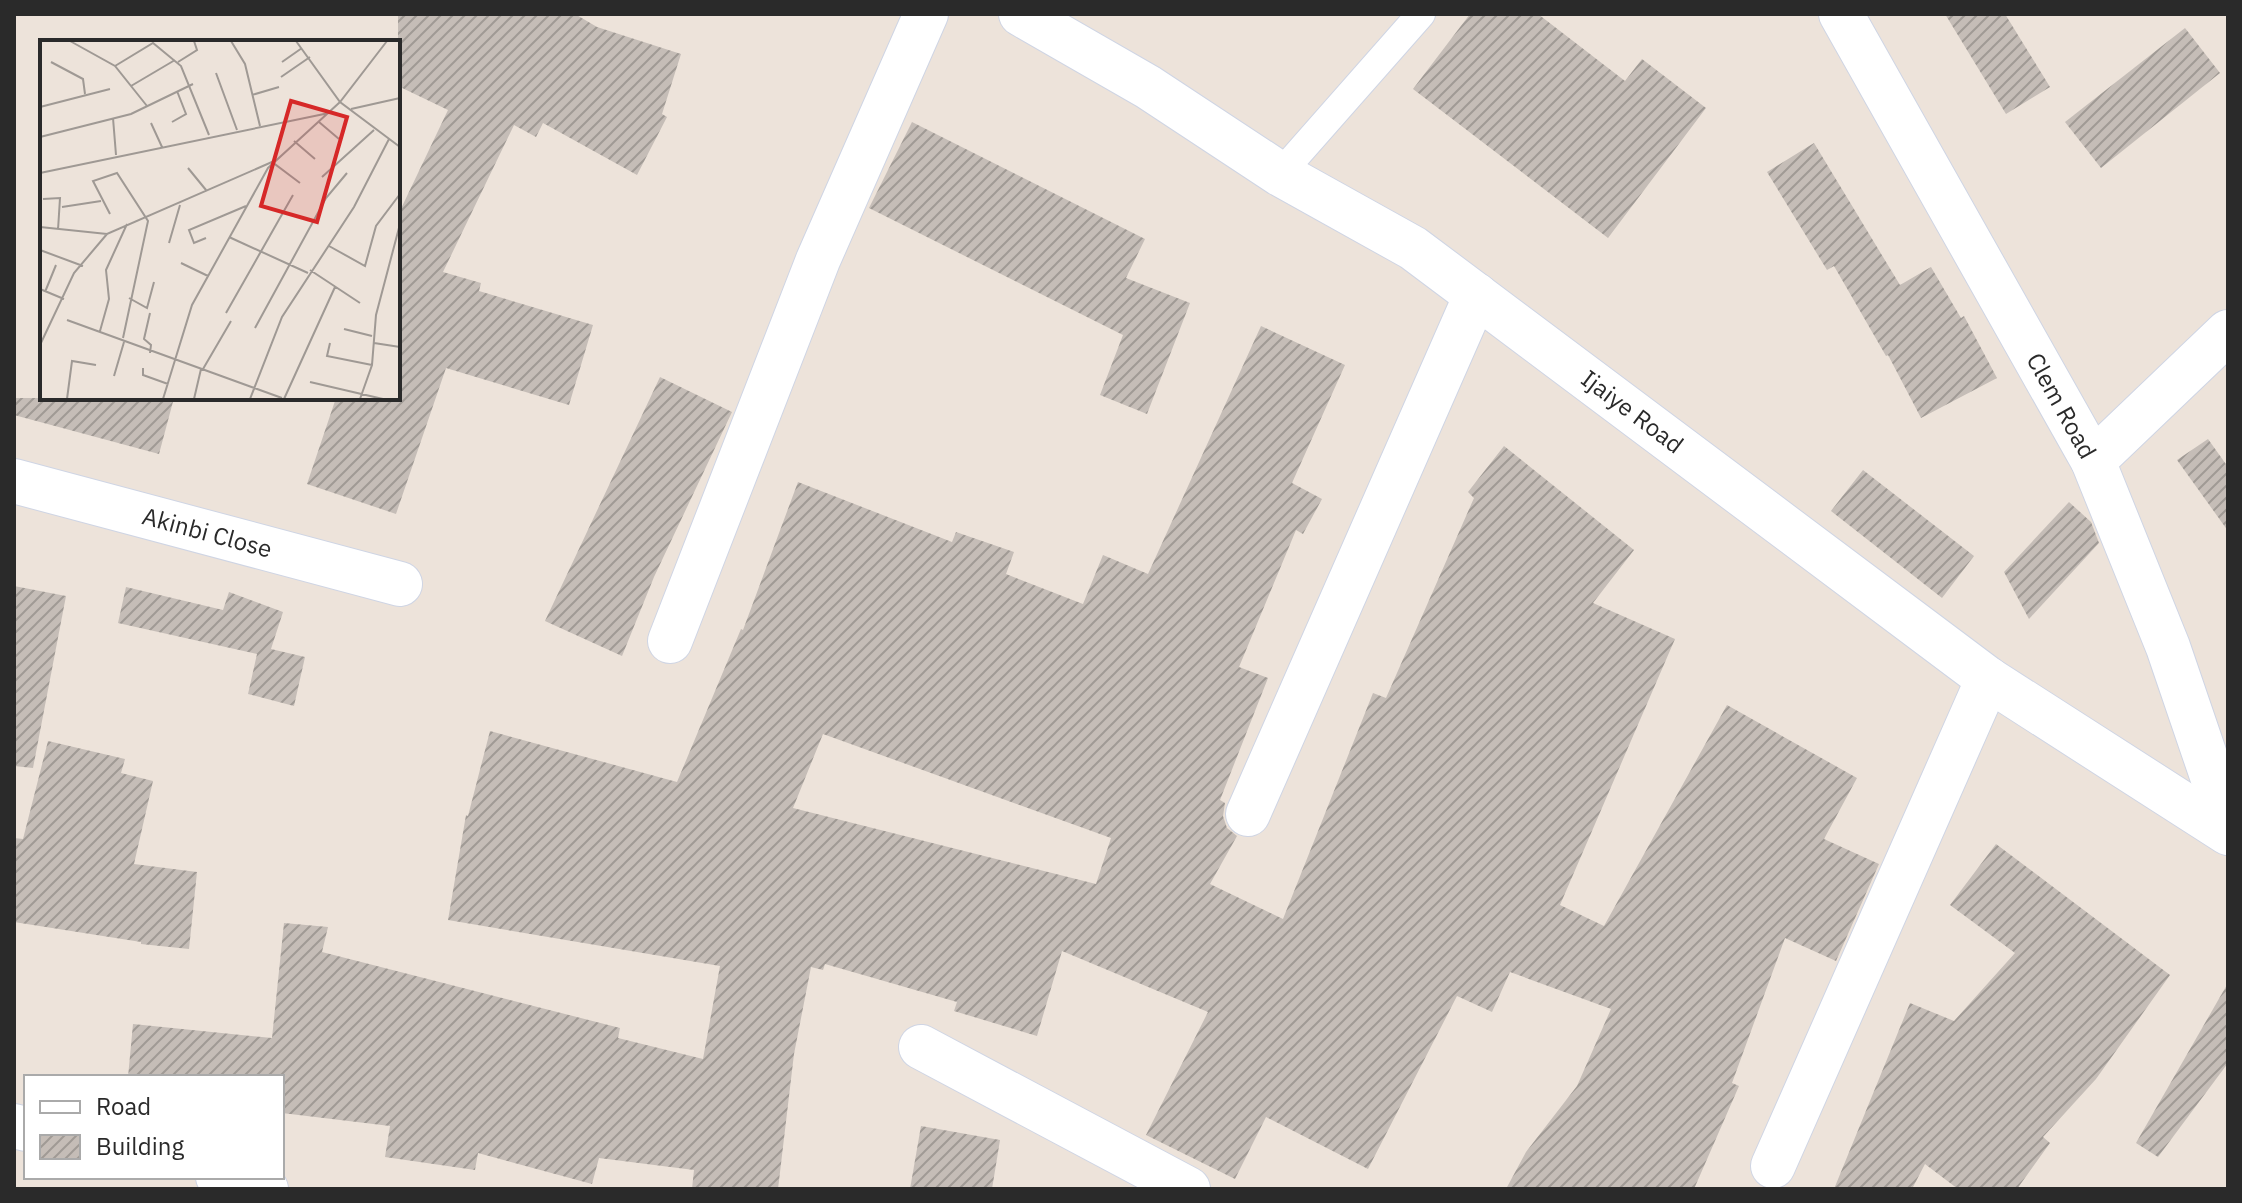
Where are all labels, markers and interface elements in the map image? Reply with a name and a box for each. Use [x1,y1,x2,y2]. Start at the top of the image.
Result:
inset map [40,40,400,400]
street label: Clem Road [2020,347,2104,464]
street label: Ijaiye Road [1575,362,1690,460]
street label: Akinbi Close [139,499,276,565]
legend [24,1075,284,1179]
text: Road [96,1090,151,1122]
text: Building [96,1130,184,1162]

